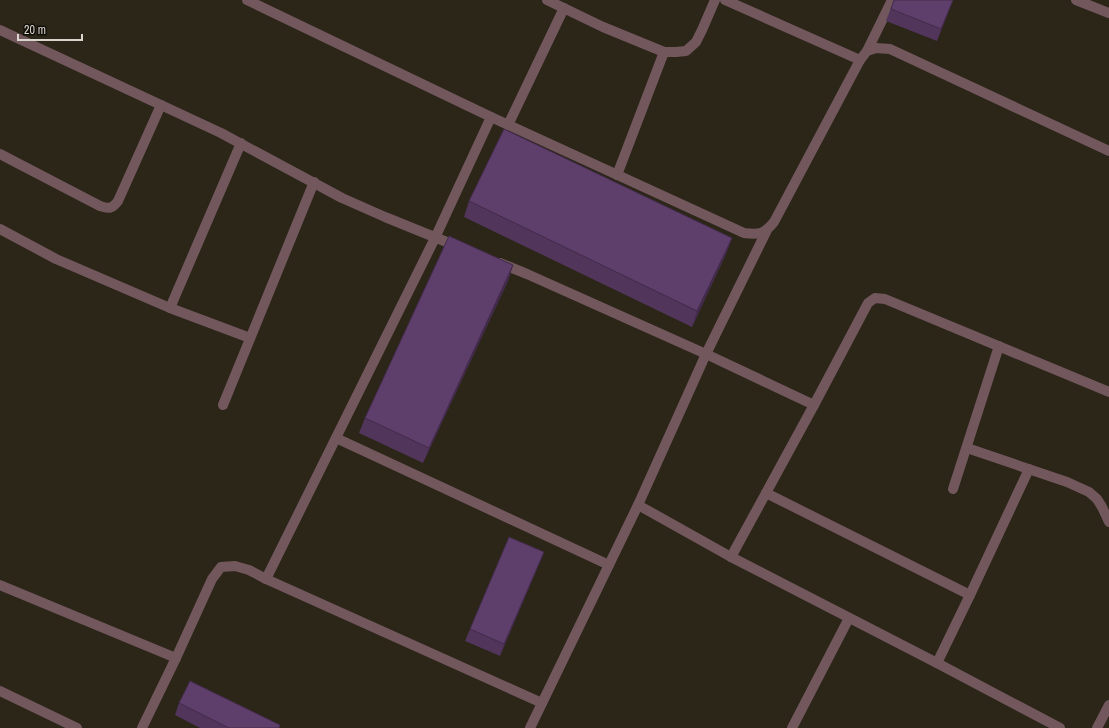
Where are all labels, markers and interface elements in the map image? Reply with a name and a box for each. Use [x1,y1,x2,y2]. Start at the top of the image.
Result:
scale bar [18,16,82,42]
text: 20 m [24,22,46,38]

